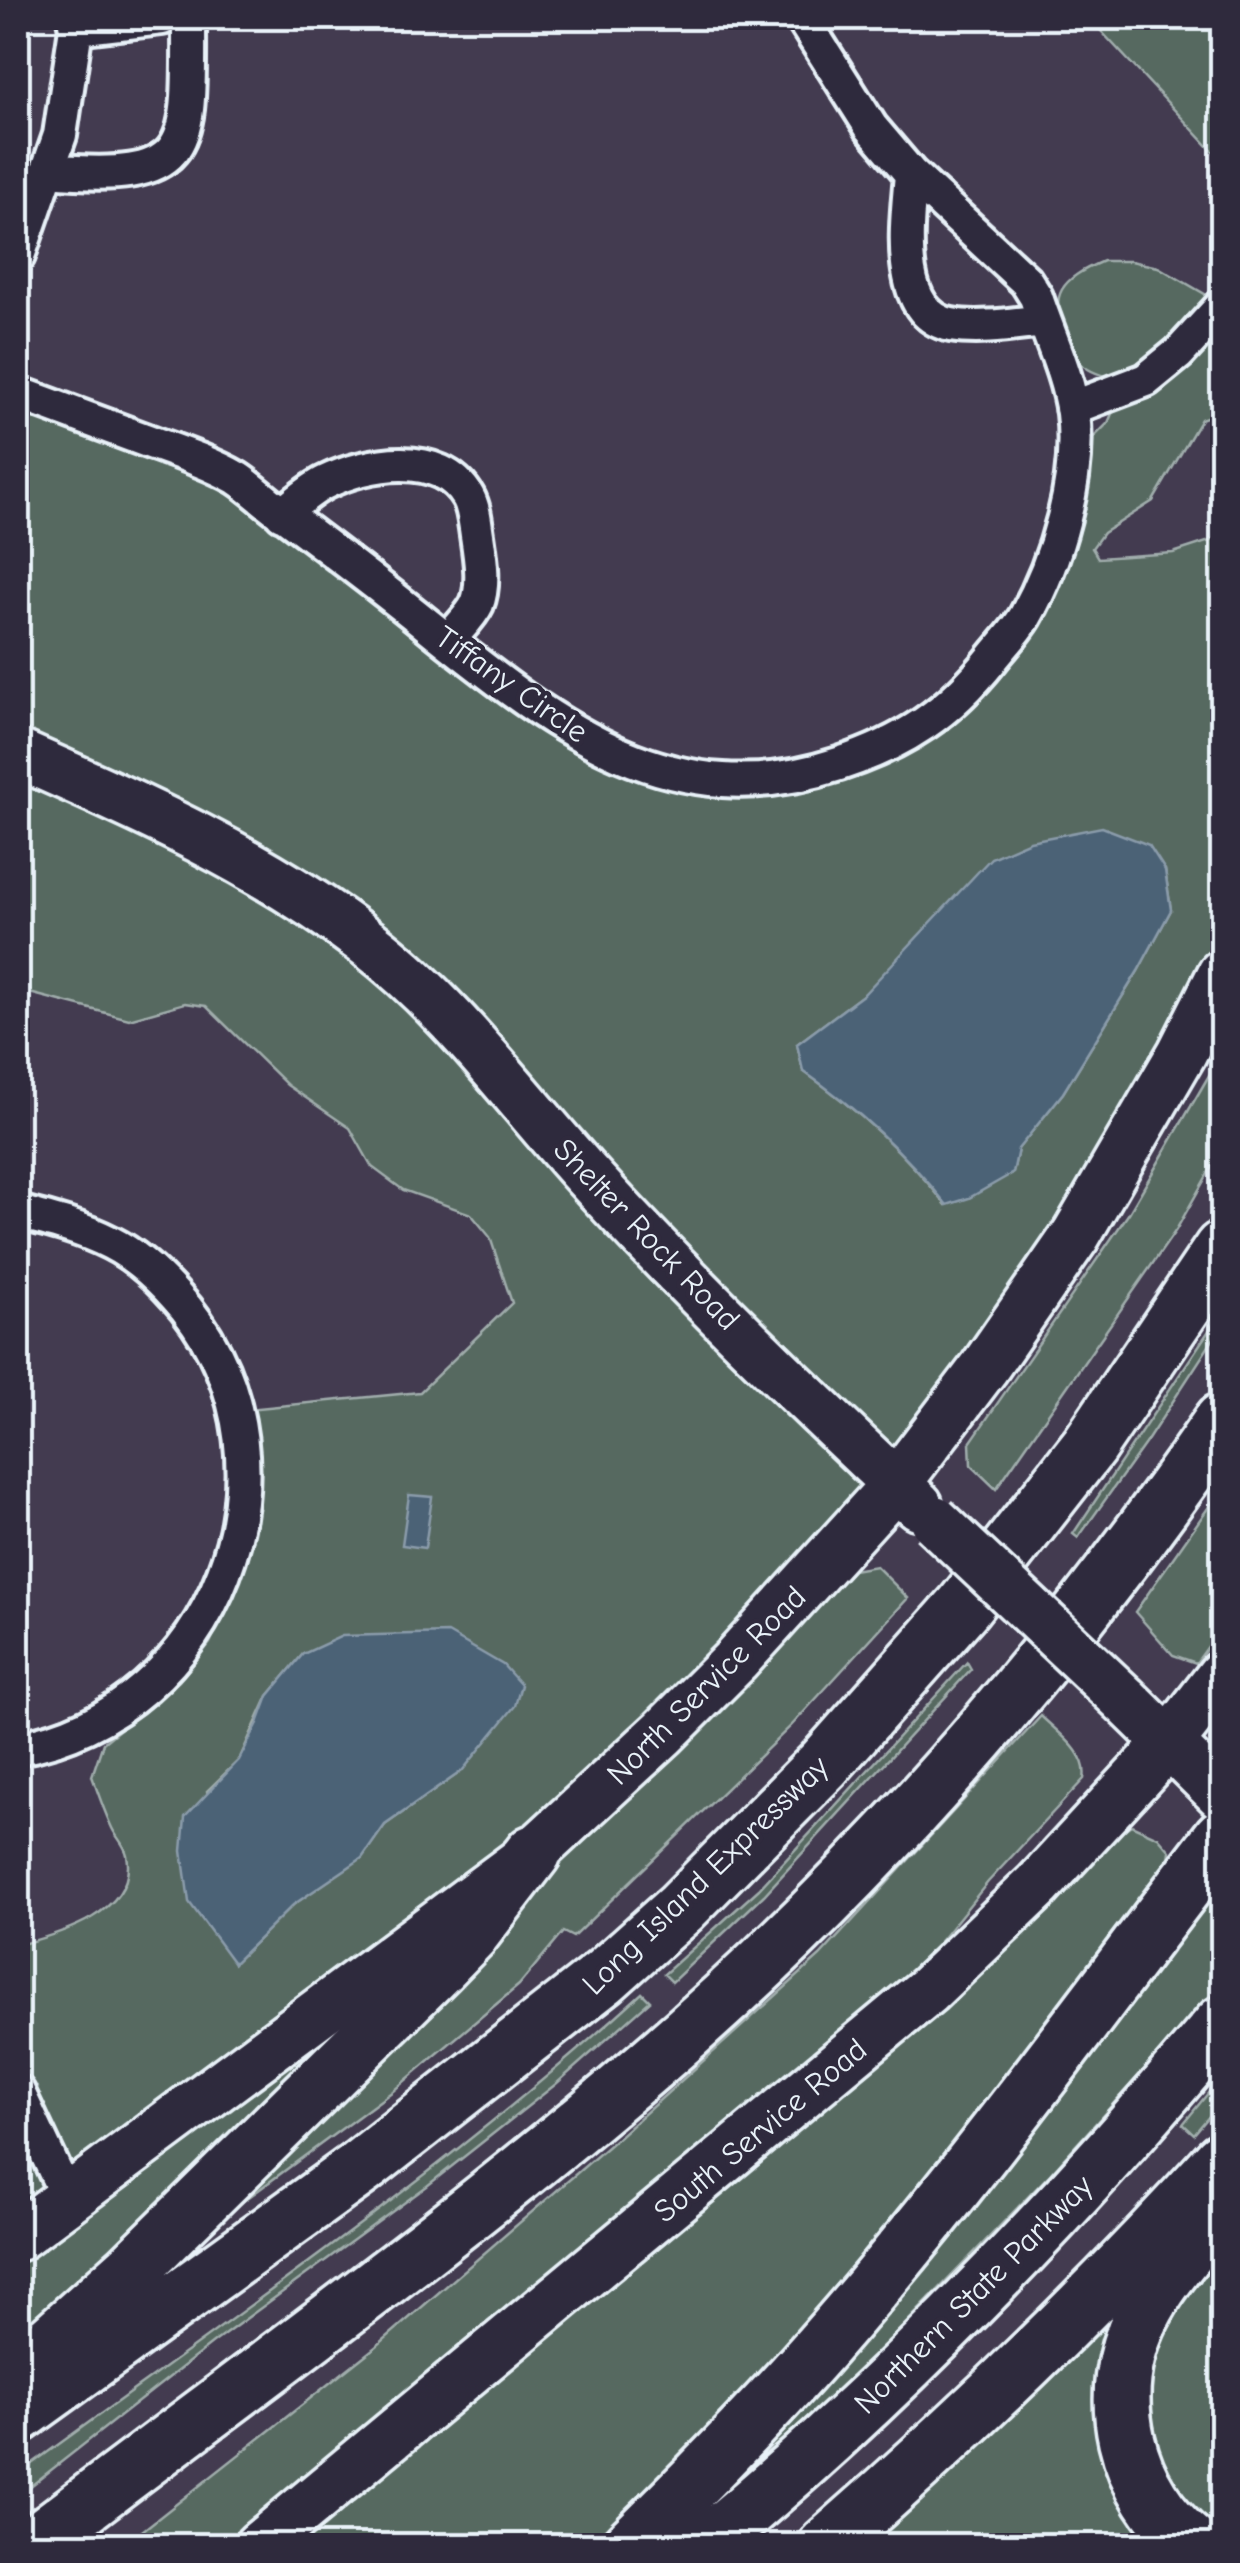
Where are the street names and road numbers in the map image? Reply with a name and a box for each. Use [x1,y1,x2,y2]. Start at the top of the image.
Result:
street label: Tiffany Circle [428,618,595,750]
street label: Shelter Rock Road [546,1131,747,1338]
street label: North Service Road [599,1578,813,1792]
street label: Long Island Expressway [575,1748,837,2003]
street label: South Service Road [646,2031,874,2230]
street label: Northern State Parkway [846,2167,1101,2421]

